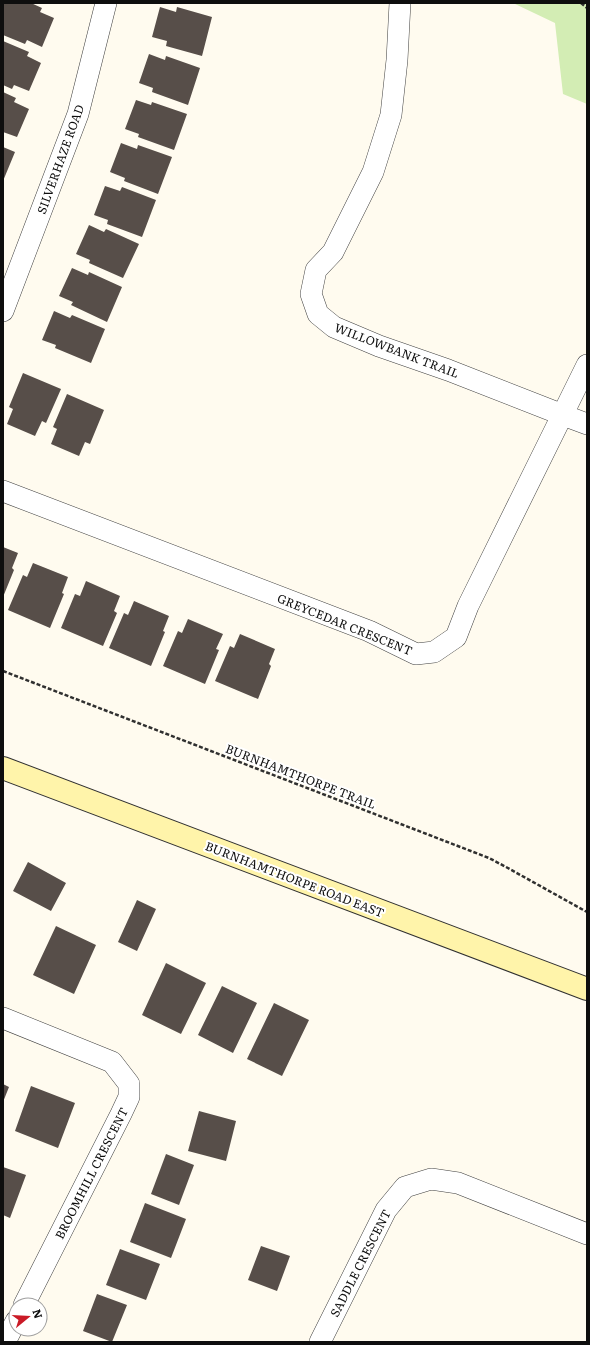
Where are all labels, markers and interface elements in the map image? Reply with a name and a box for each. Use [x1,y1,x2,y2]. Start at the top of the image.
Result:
street label: SILVERHAZE ROAD [32,102,88,216]
street label: WILLOWBANK TRAIL [332,318,462,382]
street label: GREYCEDAR CRESCENT [275,589,415,659]
street label: BURNHAMTHORPE TRAIL [223,739,379,813]
street label: BURNHAMTHORPE ROAD EAST [203,836,387,922]
street label: BROOMHILL CRESCENT [50,1104,132,1242]
street label: SADDLE CRESCENT [325,1206,395,1320]
north arrow [8,1297,48,1337]
text: N [29,1307,47,1320]

